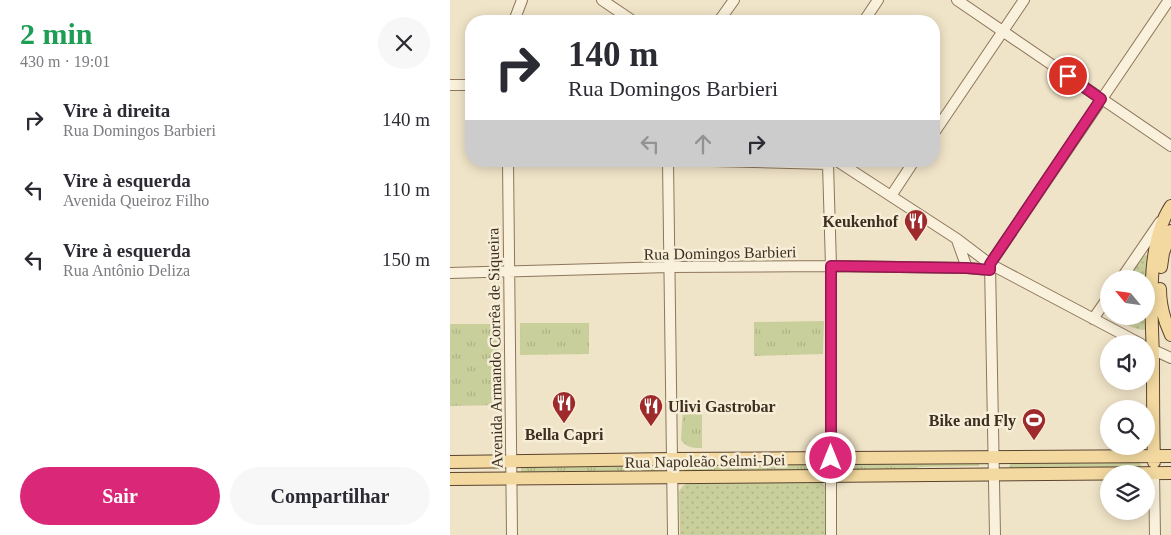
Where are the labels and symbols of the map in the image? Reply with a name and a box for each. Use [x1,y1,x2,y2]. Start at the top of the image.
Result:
pin [1047,55,1089,97]
restaurant icon: Keukenhof [903,208,929,242]
place label: Keukenhof [822,213,899,230]
street label: Avenida Armando Corrêa de Siqueira [484,228,507,468]
street label: Rua Domingos Barbieri [643,243,797,264]
north arrow [1100,270,1155,325]
restaurant icon: Bella Capri [551,390,577,424]
restaurant icon: Ulivi Gastrobar [638,393,664,427]
place label: Ulivi Gastrobar [668,398,776,415]
sports icon: Bike and Fly [1021,407,1047,441]
place label: Bike and Fly [929,412,1016,430]
place label: Bella Capri [525,426,604,444]
position arrow [804,431,856,483]
street label: Rua Napoleão Selmi-Dei [624,451,786,472]

